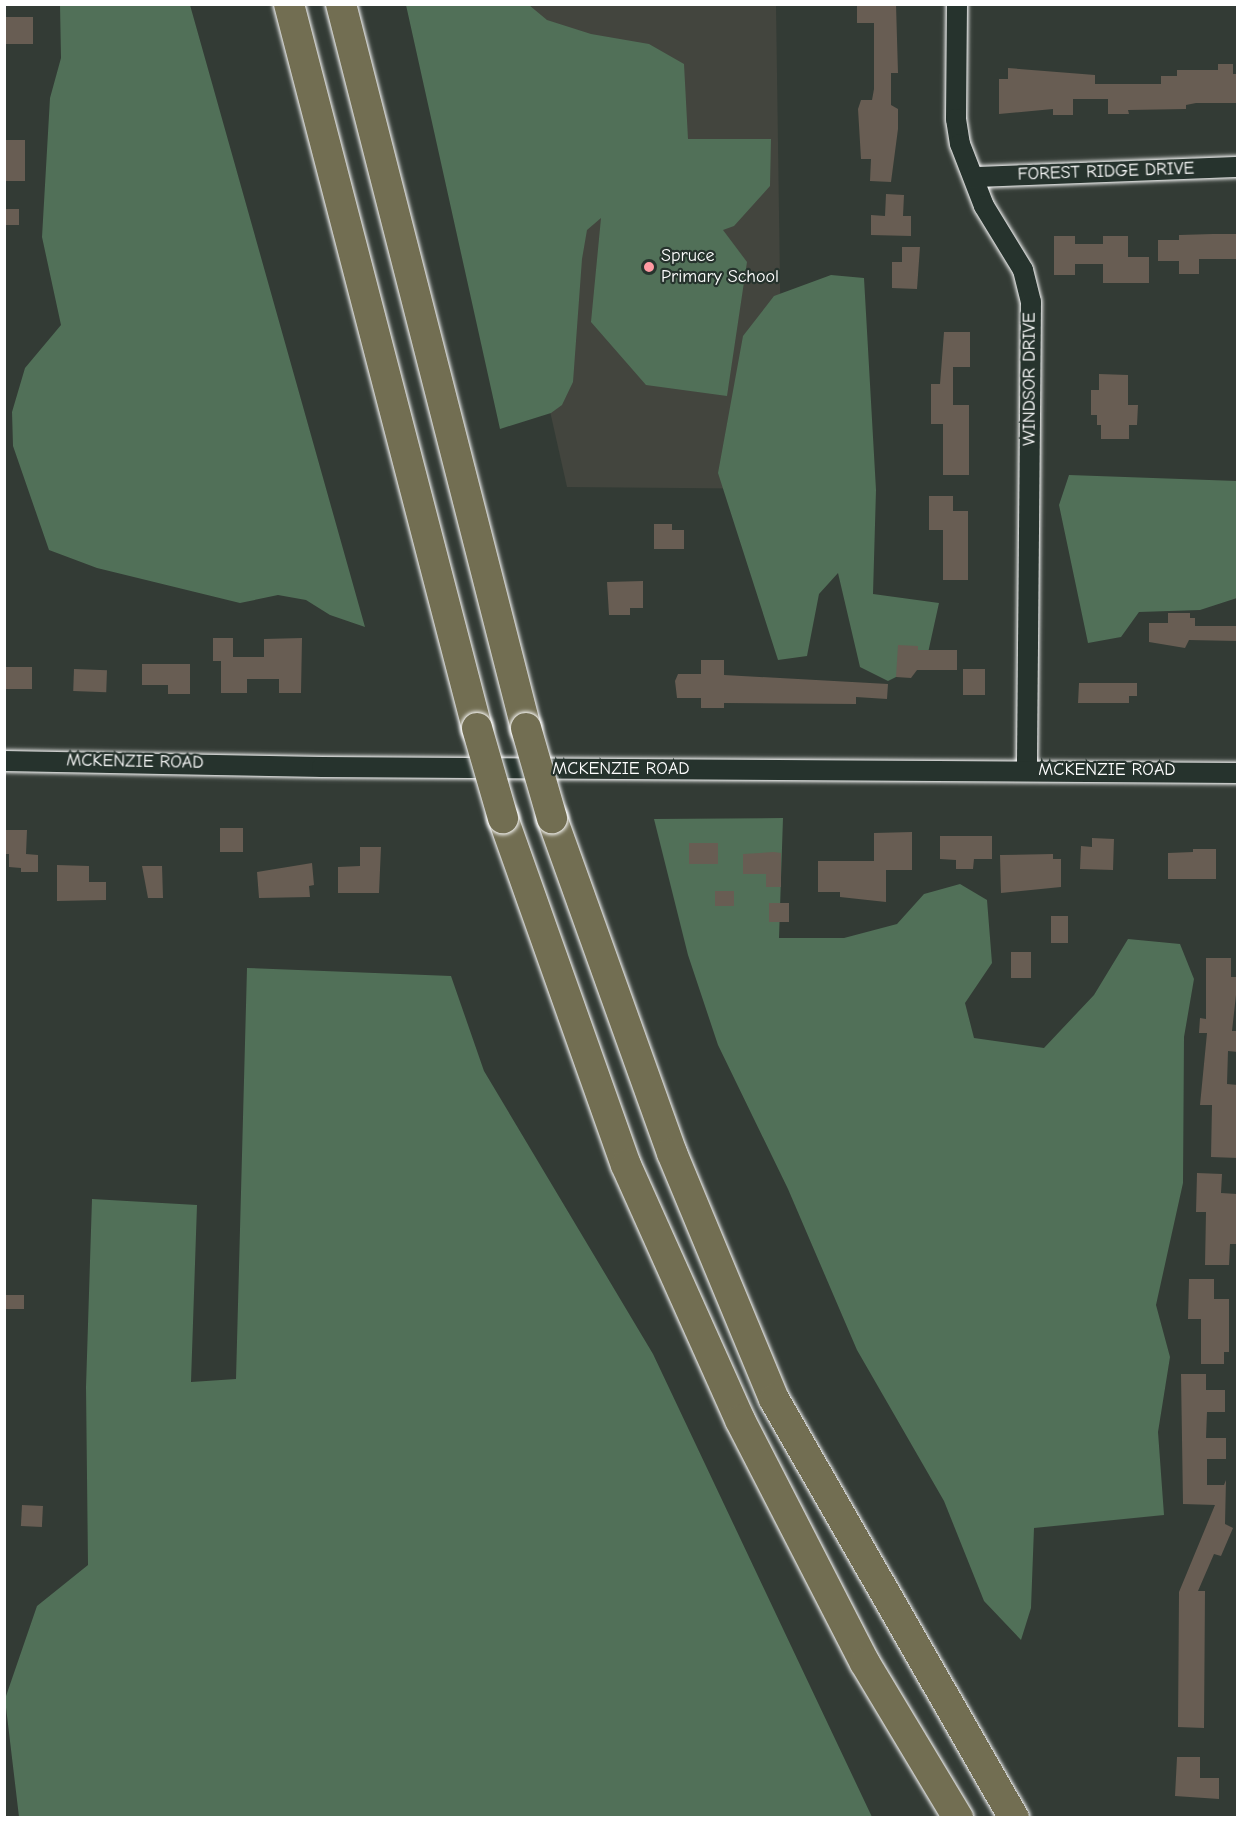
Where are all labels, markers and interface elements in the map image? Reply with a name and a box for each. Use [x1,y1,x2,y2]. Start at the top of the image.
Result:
street label: FOREST RIDGE DRIVE [1017,158,1195,186]
place label: Spruce Primary School [661,246,779,288]
marker: Spruce Primary School [642,260,656,274]
street label: WINDSOR DRIVE [1019,312,1041,446]
street label: MCKENZIE ROAD [66,750,204,774]
street label: MCKENZIE ROAD [552,758,690,780]
street label: MCKENZIE ROAD [1038,759,1176,781]

